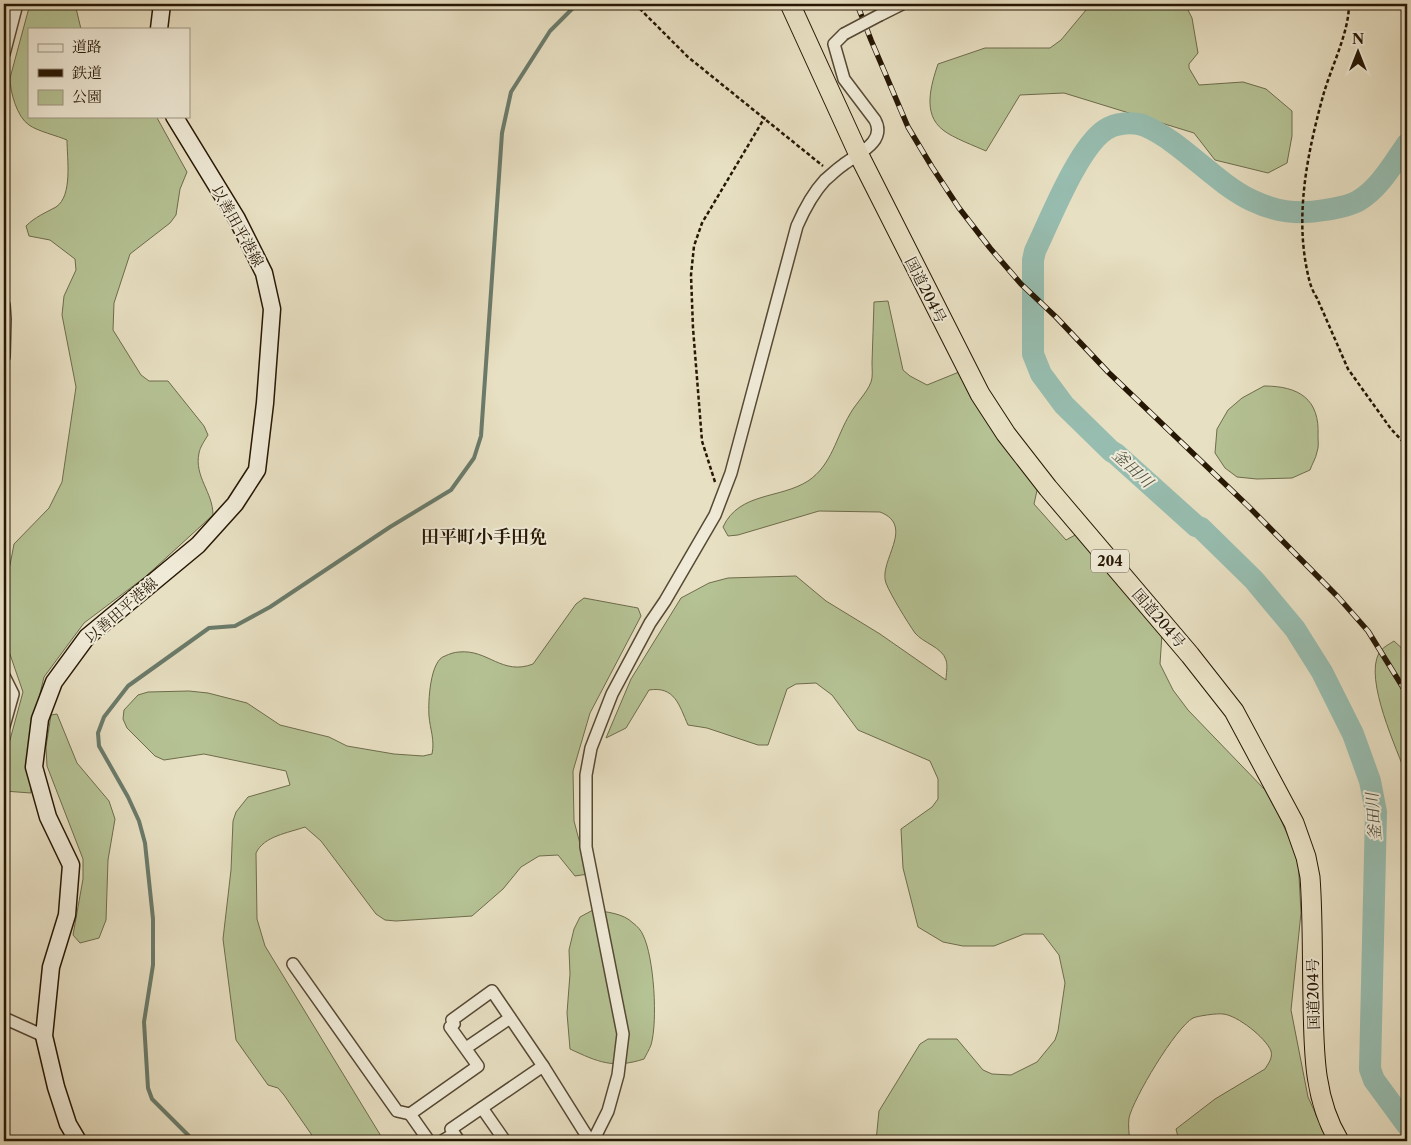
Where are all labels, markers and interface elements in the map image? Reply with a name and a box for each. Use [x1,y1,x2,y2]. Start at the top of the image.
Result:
legend [28,28,190,118]
north arrow [1334,28,1384,78]
text: N [1352,30,1364,48]
text: 道路 [72,37,102,56]
text: 鉄道 [72,63,102,82]
text: 公園 [72,87,102,106]
street label: 以善田平港線 [208,182,268,270]
street label: 国道204号 [901,254,951,326]
water label: 釜田川 [1109,444,1159,493]
district label: 田平町小手田免 [421,526,547,548]
road number: 204 [1091,550,1129,572]
street label: 以善田平港線 [81,573,161,647]
street label: 国道204号 [1128,585,1190,651]
water label: 釜田川 [1361,790,1385,842]
street label: 国道204号 [1303,958,1323,1030]

